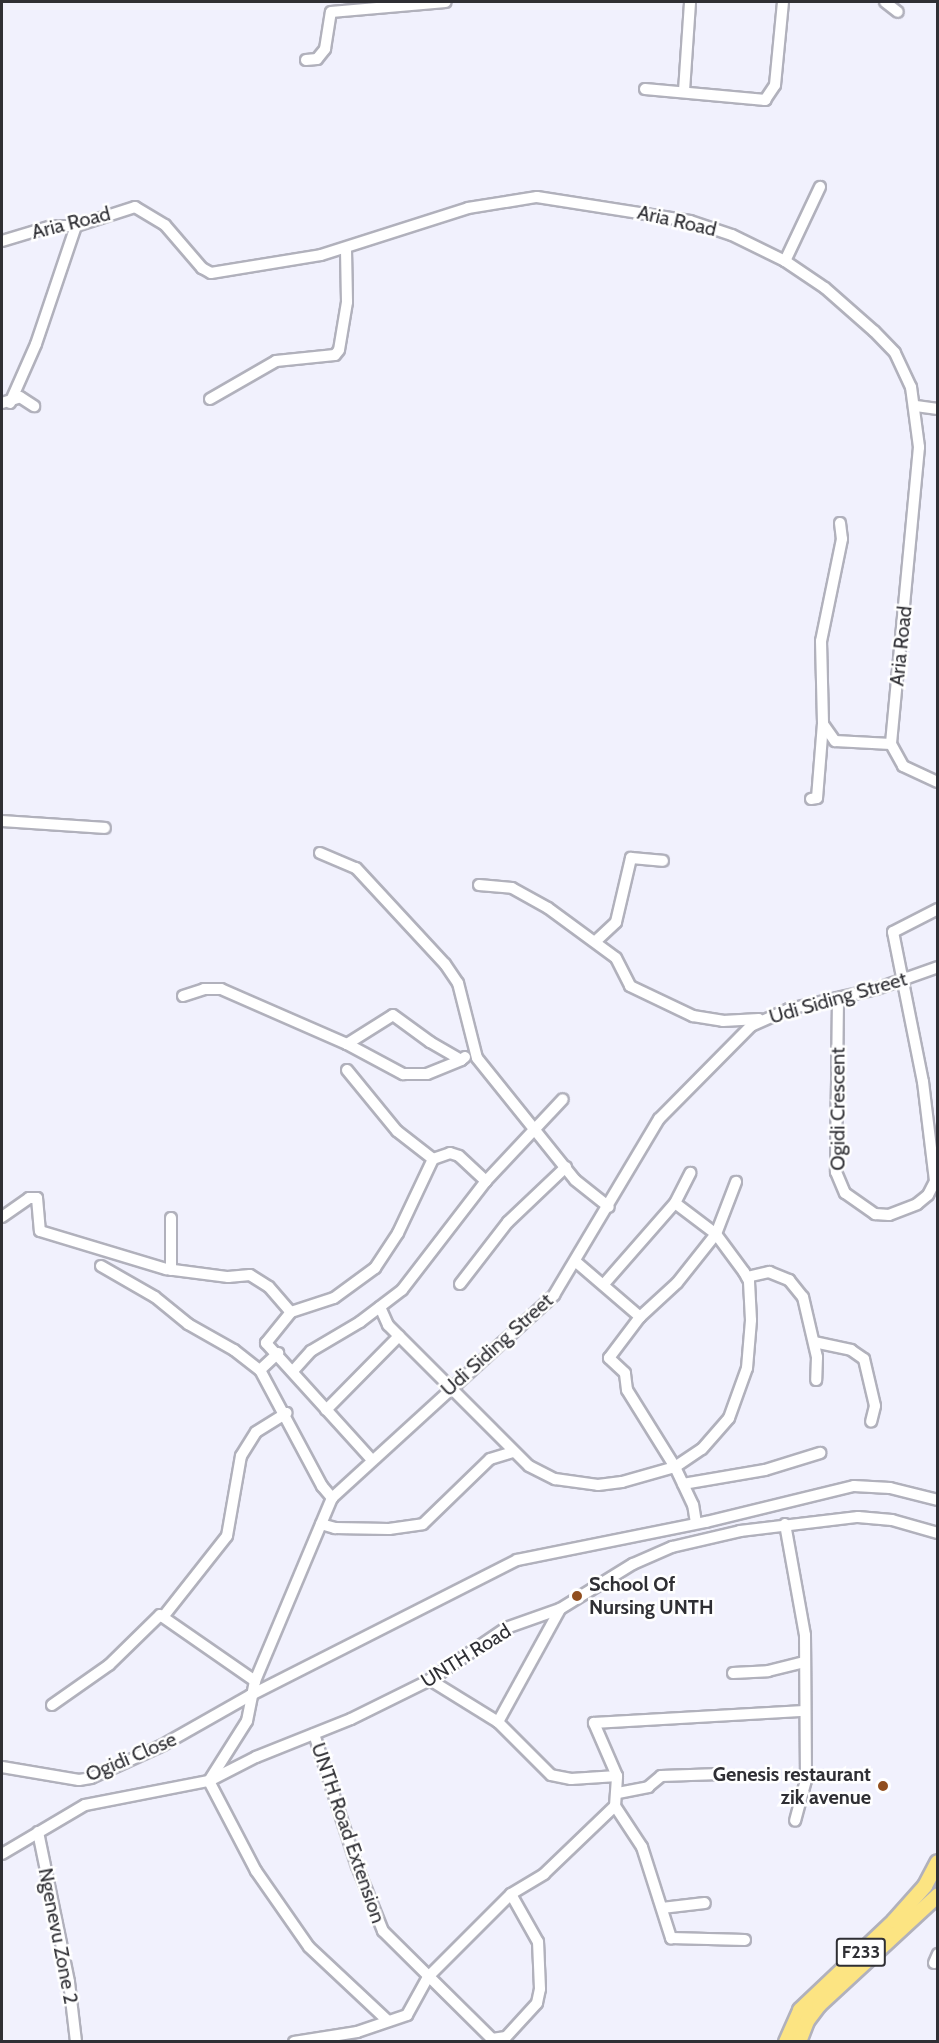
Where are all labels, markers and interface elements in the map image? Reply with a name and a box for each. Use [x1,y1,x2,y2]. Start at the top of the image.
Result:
street label: Aria Road [635,200,719,242]
street label: Aria Road [29,202,113,244]
street label: Aria Road [885,605,917,687]
street label: Udi Siding Street [766,967,910,1029]
street label: Ogidi Crescent [826,1047,850,1171]
street label: Udi Siding Street [436,1288,558,1402]
place label: School Of Nursing UNTH [589,1572,714,1619]
marker: School Of Nursing UNTH [570,1589,584,1603]
street label: UNTH Road [417,1619,515,1693]
street label: Ogidi Close [82,1727,180,1787]
street label: UNTH Road Extension [306,1740,390,1926]
place label: Genesis restaurant zik avenue [713,1762,871,1809]
marker: Genesis restaurant zik avenue [876,1779,890,1793]
street label: Ngenevu Zone 2 [33,1866,83,2006]
road number: F233 [836,1937,886,1967]

